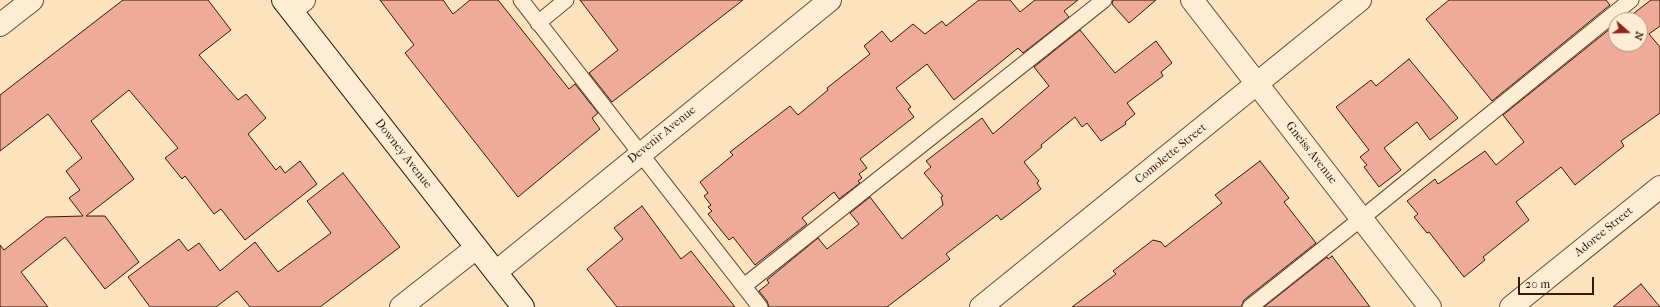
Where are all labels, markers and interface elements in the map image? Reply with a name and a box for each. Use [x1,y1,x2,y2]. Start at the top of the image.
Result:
north arrow [1608,12,1648,52]
text: N [1631,30,1646,42]
street label: Devenir Avenue [625,103,699,167]
street label: Downey Avenue [371,116,435,192]
street label: Gneiss Avenue [1282,119,1340,187]
street label: Comolette Street [1132,121,1210,187]
street label: Adoree Street [1572,204,1636,260]
scale bar [1520,269,1596,295]
text: 20 m [1525,277,1550,291]

